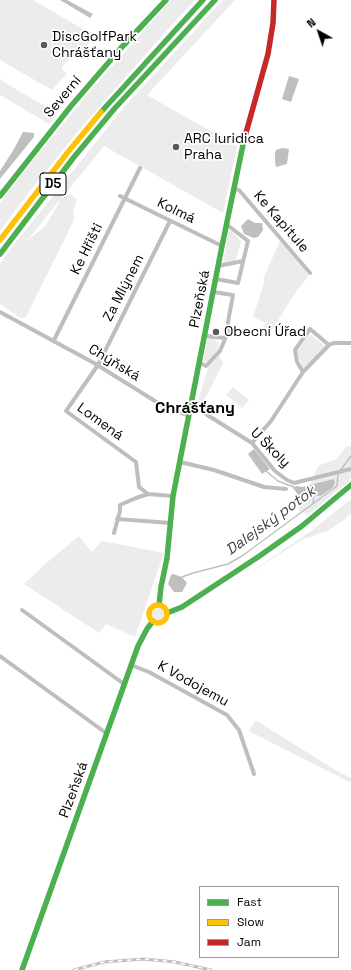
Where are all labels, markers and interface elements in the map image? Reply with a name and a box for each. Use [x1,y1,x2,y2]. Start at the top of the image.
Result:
north arrow [299,12,339,52]
text: N [304,15,319,31]
place label: DiscGolfPark Chrášťany [52,29,137,62]
marker: DiscGolfPark Chrášťany [39,40,49,50]
street label: Severní [41,73,85,121]
place label: ARC Iuridica Praha [184,131,264,164]
marker: ARC Iuridica Praha [171,142,181,152]
road number: D5 [40,173,66,195]
street label: Ke Kapitule [250,188,312,256]
street label: Kolmá [154,195,198,227]
street label: Ke Hřišti [67,221,107,277]
street label: Za Mlýnem [100,252,148,324]
street label: Plzeňská [186,269,214,329]
place label: Obecní Úřad [224,324,306,340]
marker: Obecní Úřad [211,327,221,337]
street label: Chýňská [85,341,143,385]
district label: Chrášťany [155,399,235,419]
street label: Lomená [74,400,126,444]
street label: U Školy [247,425,293,471]
water label: Dalejský potok [223,482,319,560]
street label: K Vodojemu [154,658,232,710]
street label: Plzeňská [56,760,92,820]
legend [199,886,339,958]
text: Fast [237,894,262,910]
text: Slow [237,914,264,930]
text: Jam [237,934,261,950]

